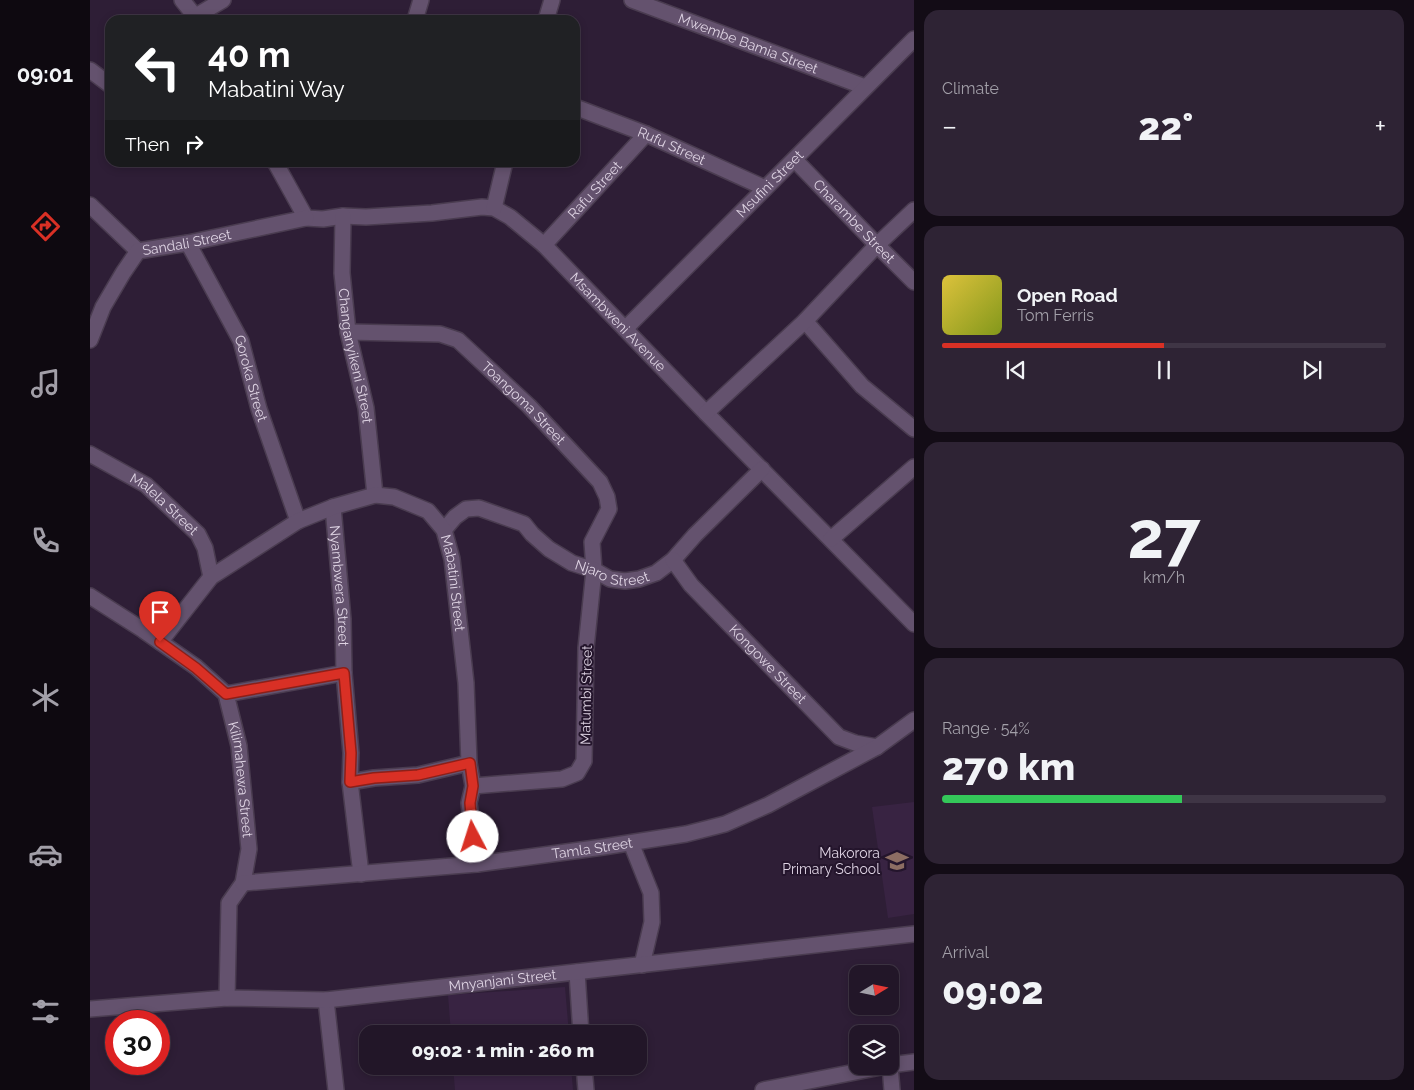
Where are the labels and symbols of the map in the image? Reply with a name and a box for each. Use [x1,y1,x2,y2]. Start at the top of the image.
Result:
street label: Mwembe Bamia Street [676,10,821,77]
street label: Rufu Street [635,124,708,168]
street label: Msufini Street [733,147,807,221]
street label: Rafu Street [564,158,625,222]
street label: Charambe Street [810,176,898,266]
street label: Sandali Street [141,226,233,258]
street label: Msambweni Avenue [567,269,669,375]
street label: Changanyikeni Street [336,287,376,424]
street label: Goroka Street [231,332,271,424]
street label: Toangoma Street [479,358,569,448]
street label: Malela Street [127,470,202,538]
street label: Nyambwera Street [327,524,352,647]
street label: Mabatini Street [438,533,468,632]
street label: Njaro Street [573,556,651,589]
pin [139,591,181,642]
street label: Kongowe Street [726,621,810,707]
street label: Matumbi Street [577,645,595,745]
street label: Kilimahewa Street [225,720,256,839]
position arrow [446,810,498,862]
street label: Tamla Street [551,834,634,862]
place label: Makorora Primary School [782,845,880,877]
school or university icon: Makorora Primary School [884,848,910,874]
north arrow [849,965,899,1015]
street label: Mnyanjani Street [448,966,557,994]
speed limit sign: 30 [105,1010,170,1075]

